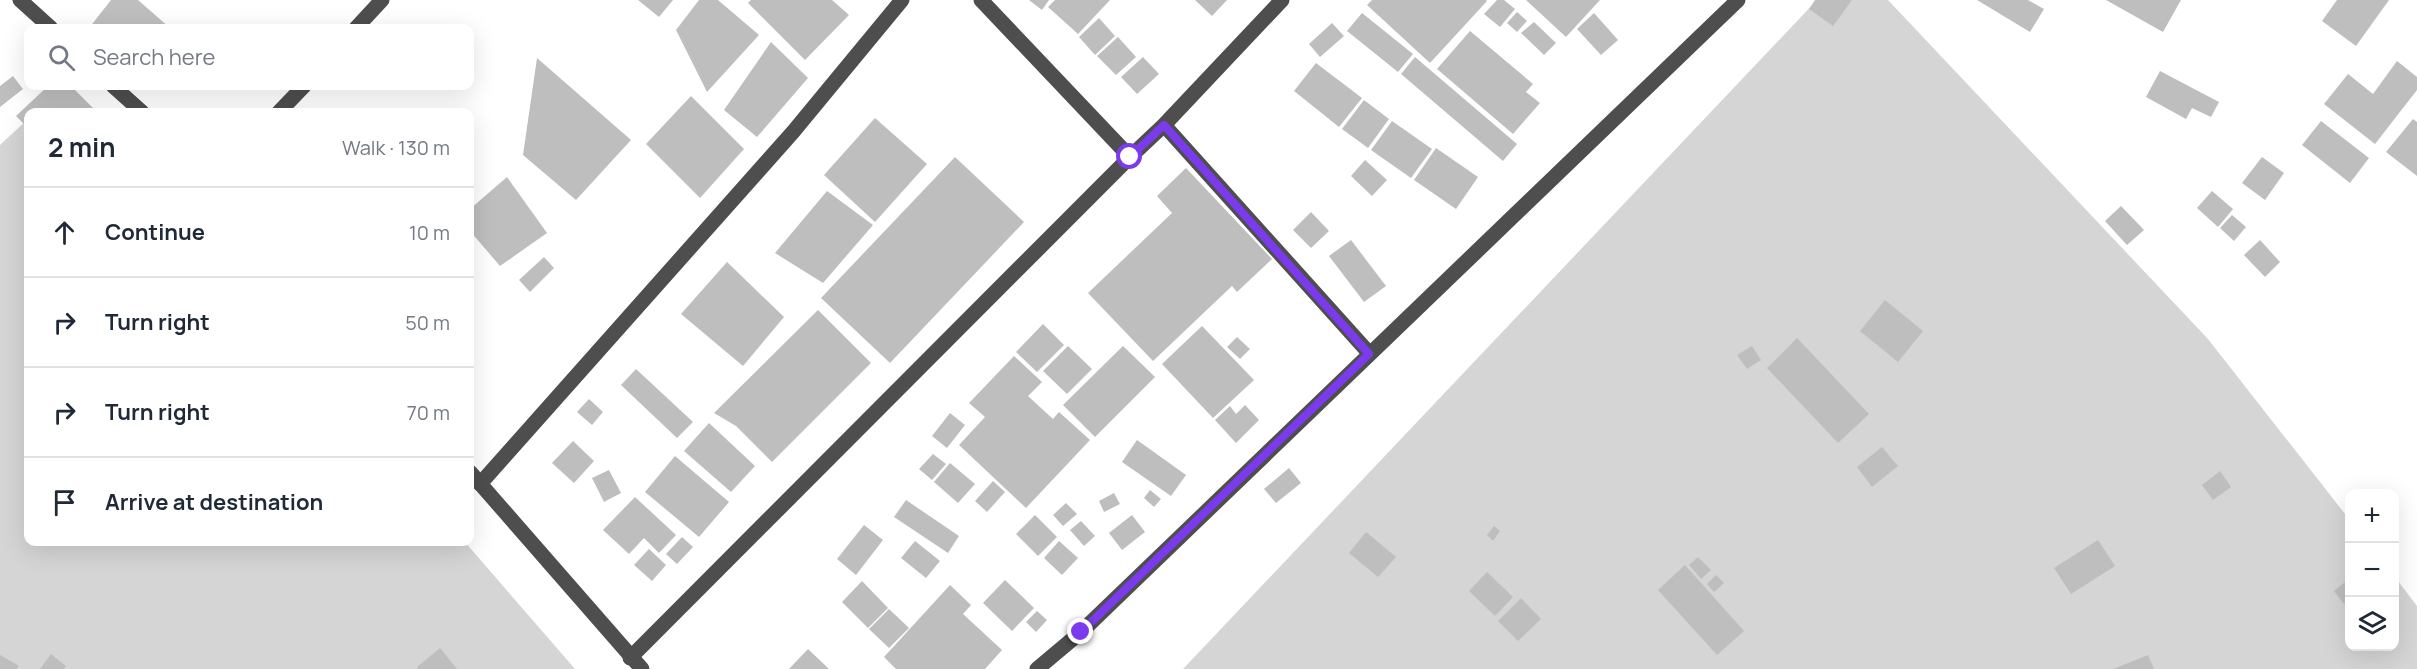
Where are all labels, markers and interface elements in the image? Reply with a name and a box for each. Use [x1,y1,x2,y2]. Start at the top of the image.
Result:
search box [24,24,474,90]
icon: search [45,41,78,74]
text: Search here [93,42,215,72]
text: 2 min [48,129,116,165]
text: Walk · 130 m [342,134,450,161]
route start [1116,143,1142,169]
icon: ahead [48,216,81,249]
text: Continue [105,217,205,247]
text: 10 m [409,219,450,246]
icon: right [48,306,81,339]
text: Turn right [105,307,210,337]
text: 50 m [405,309,450,336]
icon: right [48,396,81,429]
text: Turn right [105,397,210,427]
text: 70 m [407,399,450,426]
icon: arrive [48,486,81,519]
text: Arrive at destination [105,487,323,517]
map controls [2345,489,2399,651]
button: + [2345,489,2399,543]
button: − [2345,543,2399,597]
button: layers [2345,597,2399,651]
route end [1067,618,1093,644]

